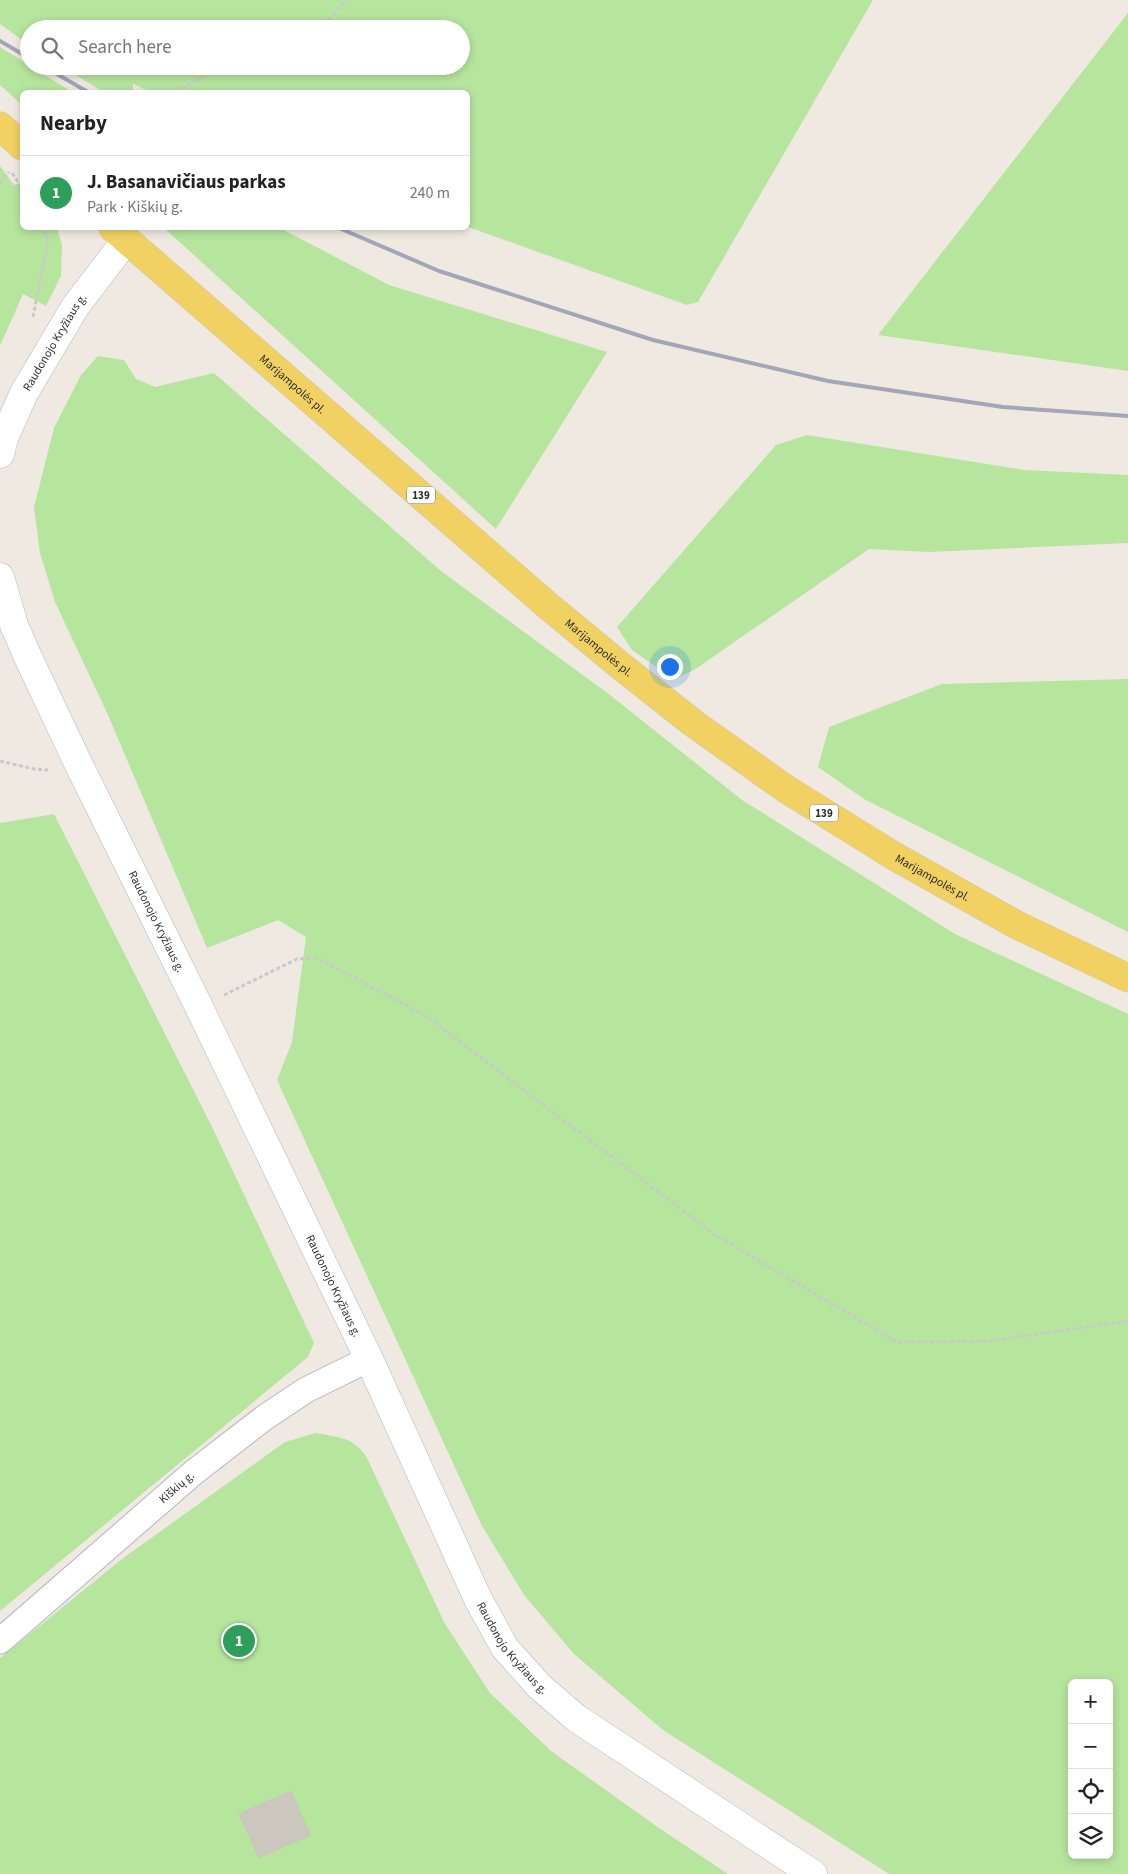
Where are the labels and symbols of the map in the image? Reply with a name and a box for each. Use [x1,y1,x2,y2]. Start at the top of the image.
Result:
street label: Raudonojo Kryžiaus g. [19,290,91,395]
street label: Marijampolės pl. [255,351,329,418]
road number: 139 [407,486,435,504]
street label: Marijampolės pl. [561,615,636,681]
your location [657,654,683,680]
road number: 139 [810,804,838,821]
street label: Marijampolės pl. [892,850,973,906]
street label: Raudonojo Kryžiaus g. [124,868,189,975]
street label: Raudonojo Kryžiaus g. [301,1232,365,1340]
street label: Kiškių g. [155,1468,198,1508]
street label: Raudonojo Kryžiaus g. [472,1599,551,1699]
pin: 1 [223,1622,255,1660]

